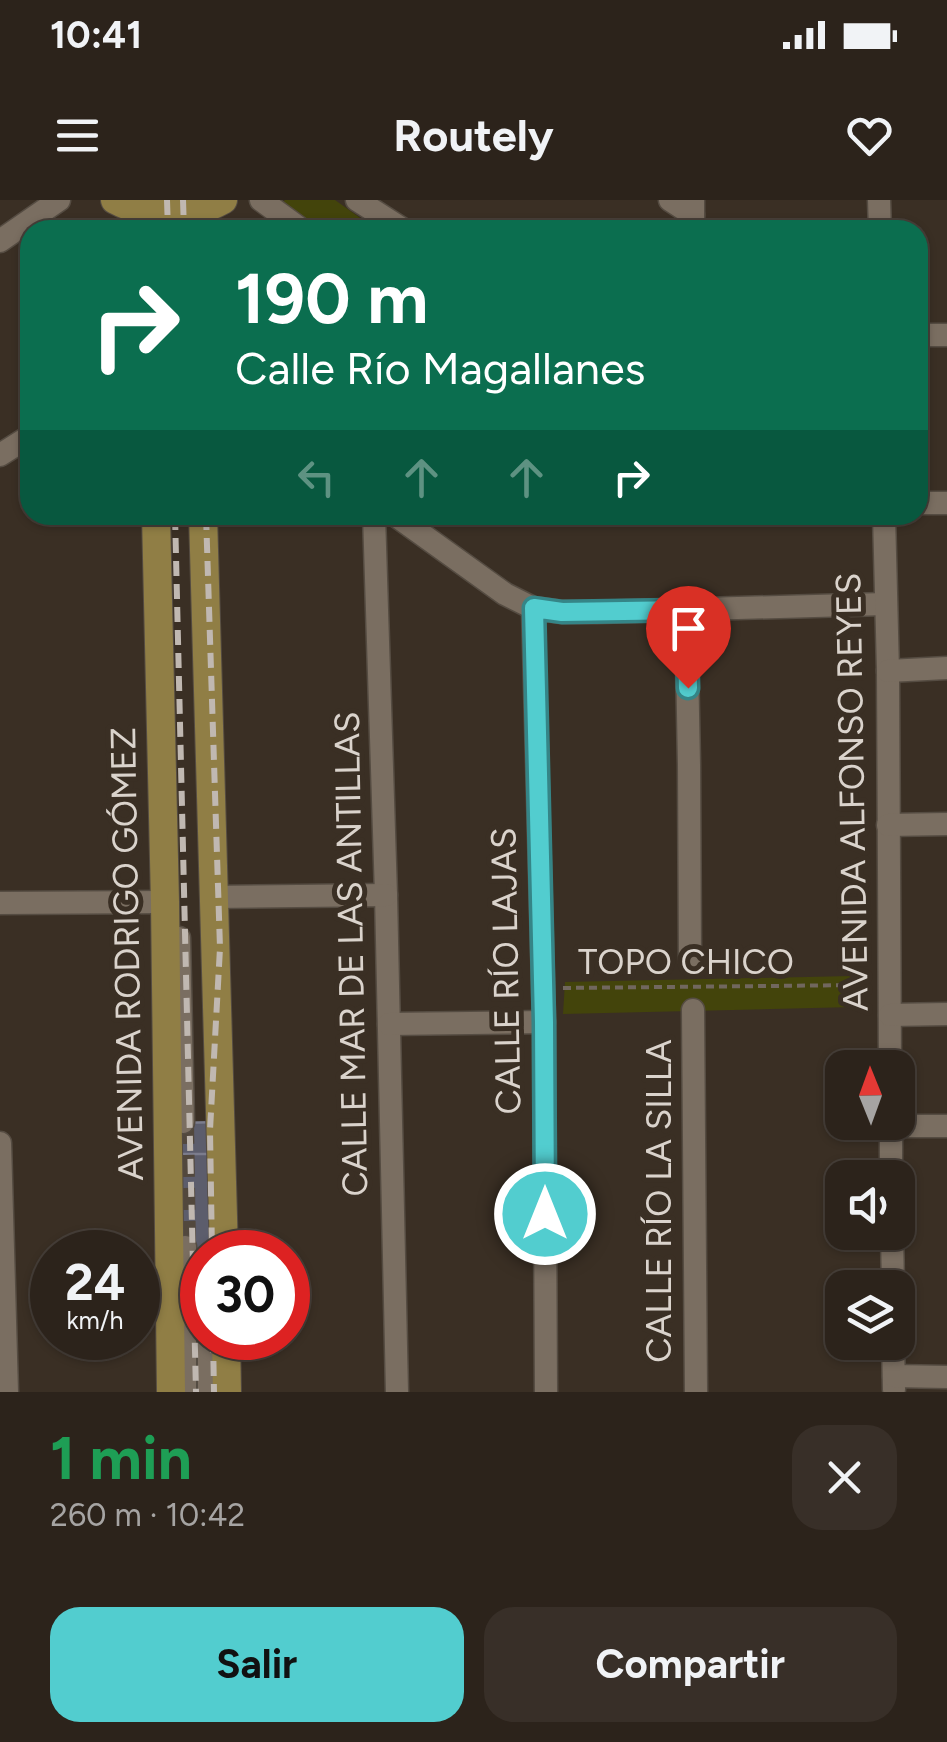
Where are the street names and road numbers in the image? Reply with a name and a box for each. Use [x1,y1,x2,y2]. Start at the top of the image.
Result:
street label: AVENIDA ALFONSO REYES [827,572,877,1012]
street label: CALLE MAR DE LAS ANTILLAS [326,711,376,1197]
street label: AVENIDA RODRIGO GÓMEZ [102,727,152,1181]
street label: CALLE RÍO LAJAS [482,827,530,1115]
street label: TOPO CHICO [578,941,794,983]
street label: CALLE RÍO LA SILLA [638,1039,680,1363]

